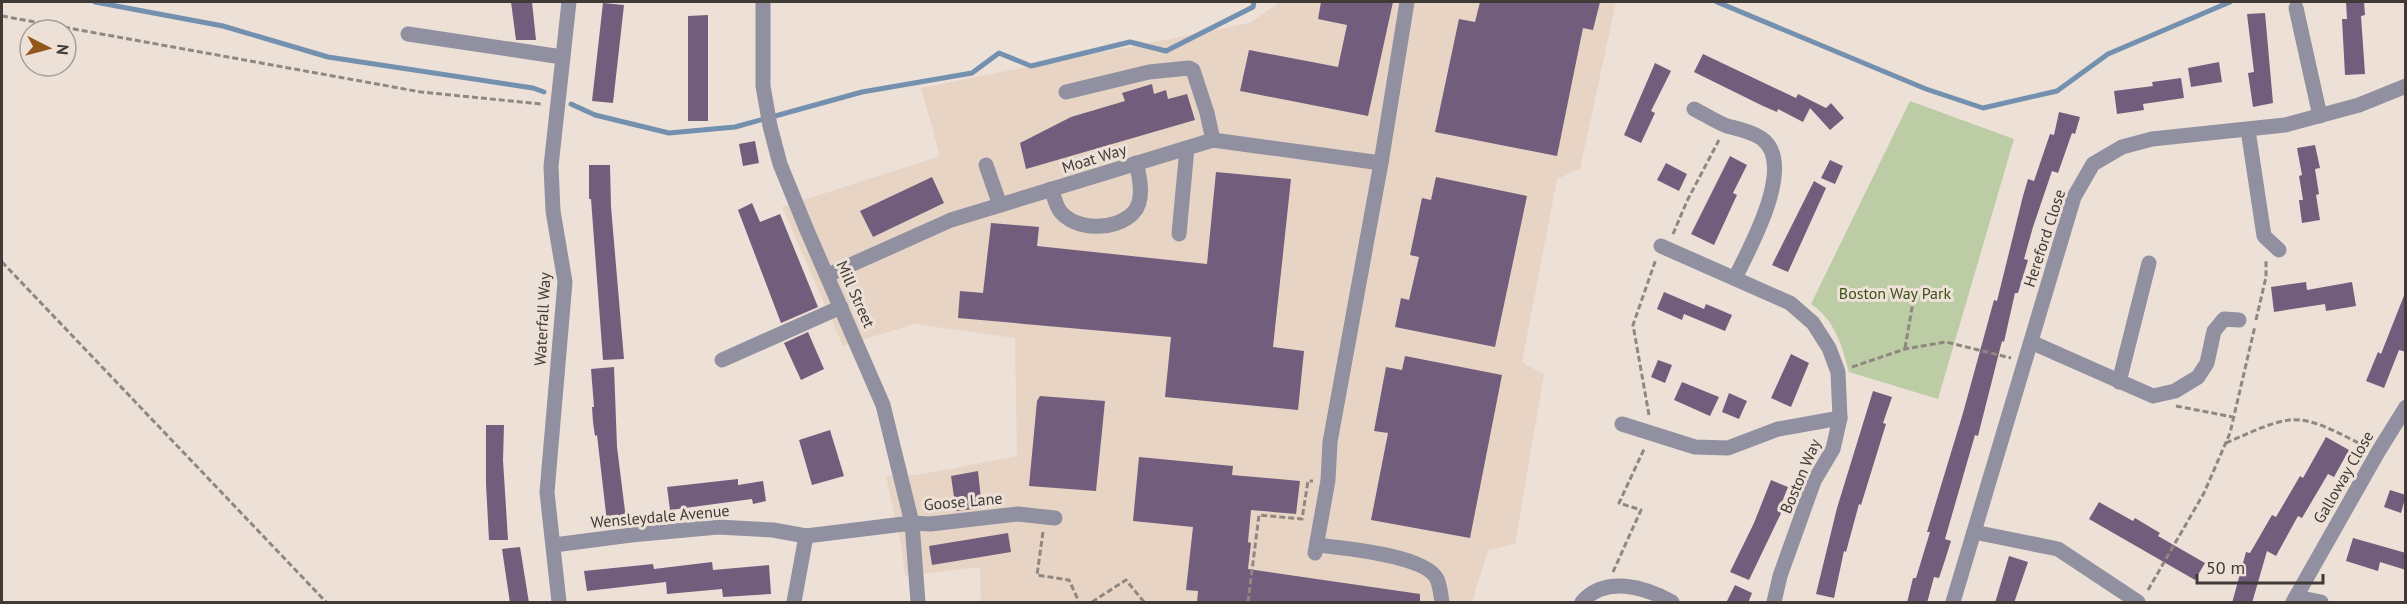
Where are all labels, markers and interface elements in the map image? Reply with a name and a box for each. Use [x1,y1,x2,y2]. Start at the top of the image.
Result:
north arrow [18,18,78,78]
text: N [52,43,73,56]
street label: Moat Way [1059,139,1129,177]
street label: Hereford Close [2019,187,2069,289]
street label: Mill Street [832,257,880,331]
street label: Waterfall Way [530,271,554,366]
park label: Boston Way Park [1839,283,1951,303]
street label: Galloway Close [2308,427,2378,527]
street label: Boston Way [1775,435,1825,516]
street label: Goose Lane [923,488,1003,514]
street label: Wensleydale Avenue [590,500,730,532]
scale bar [2197,547,2323,585]
text: 50 m [2206,556,2245,579]

